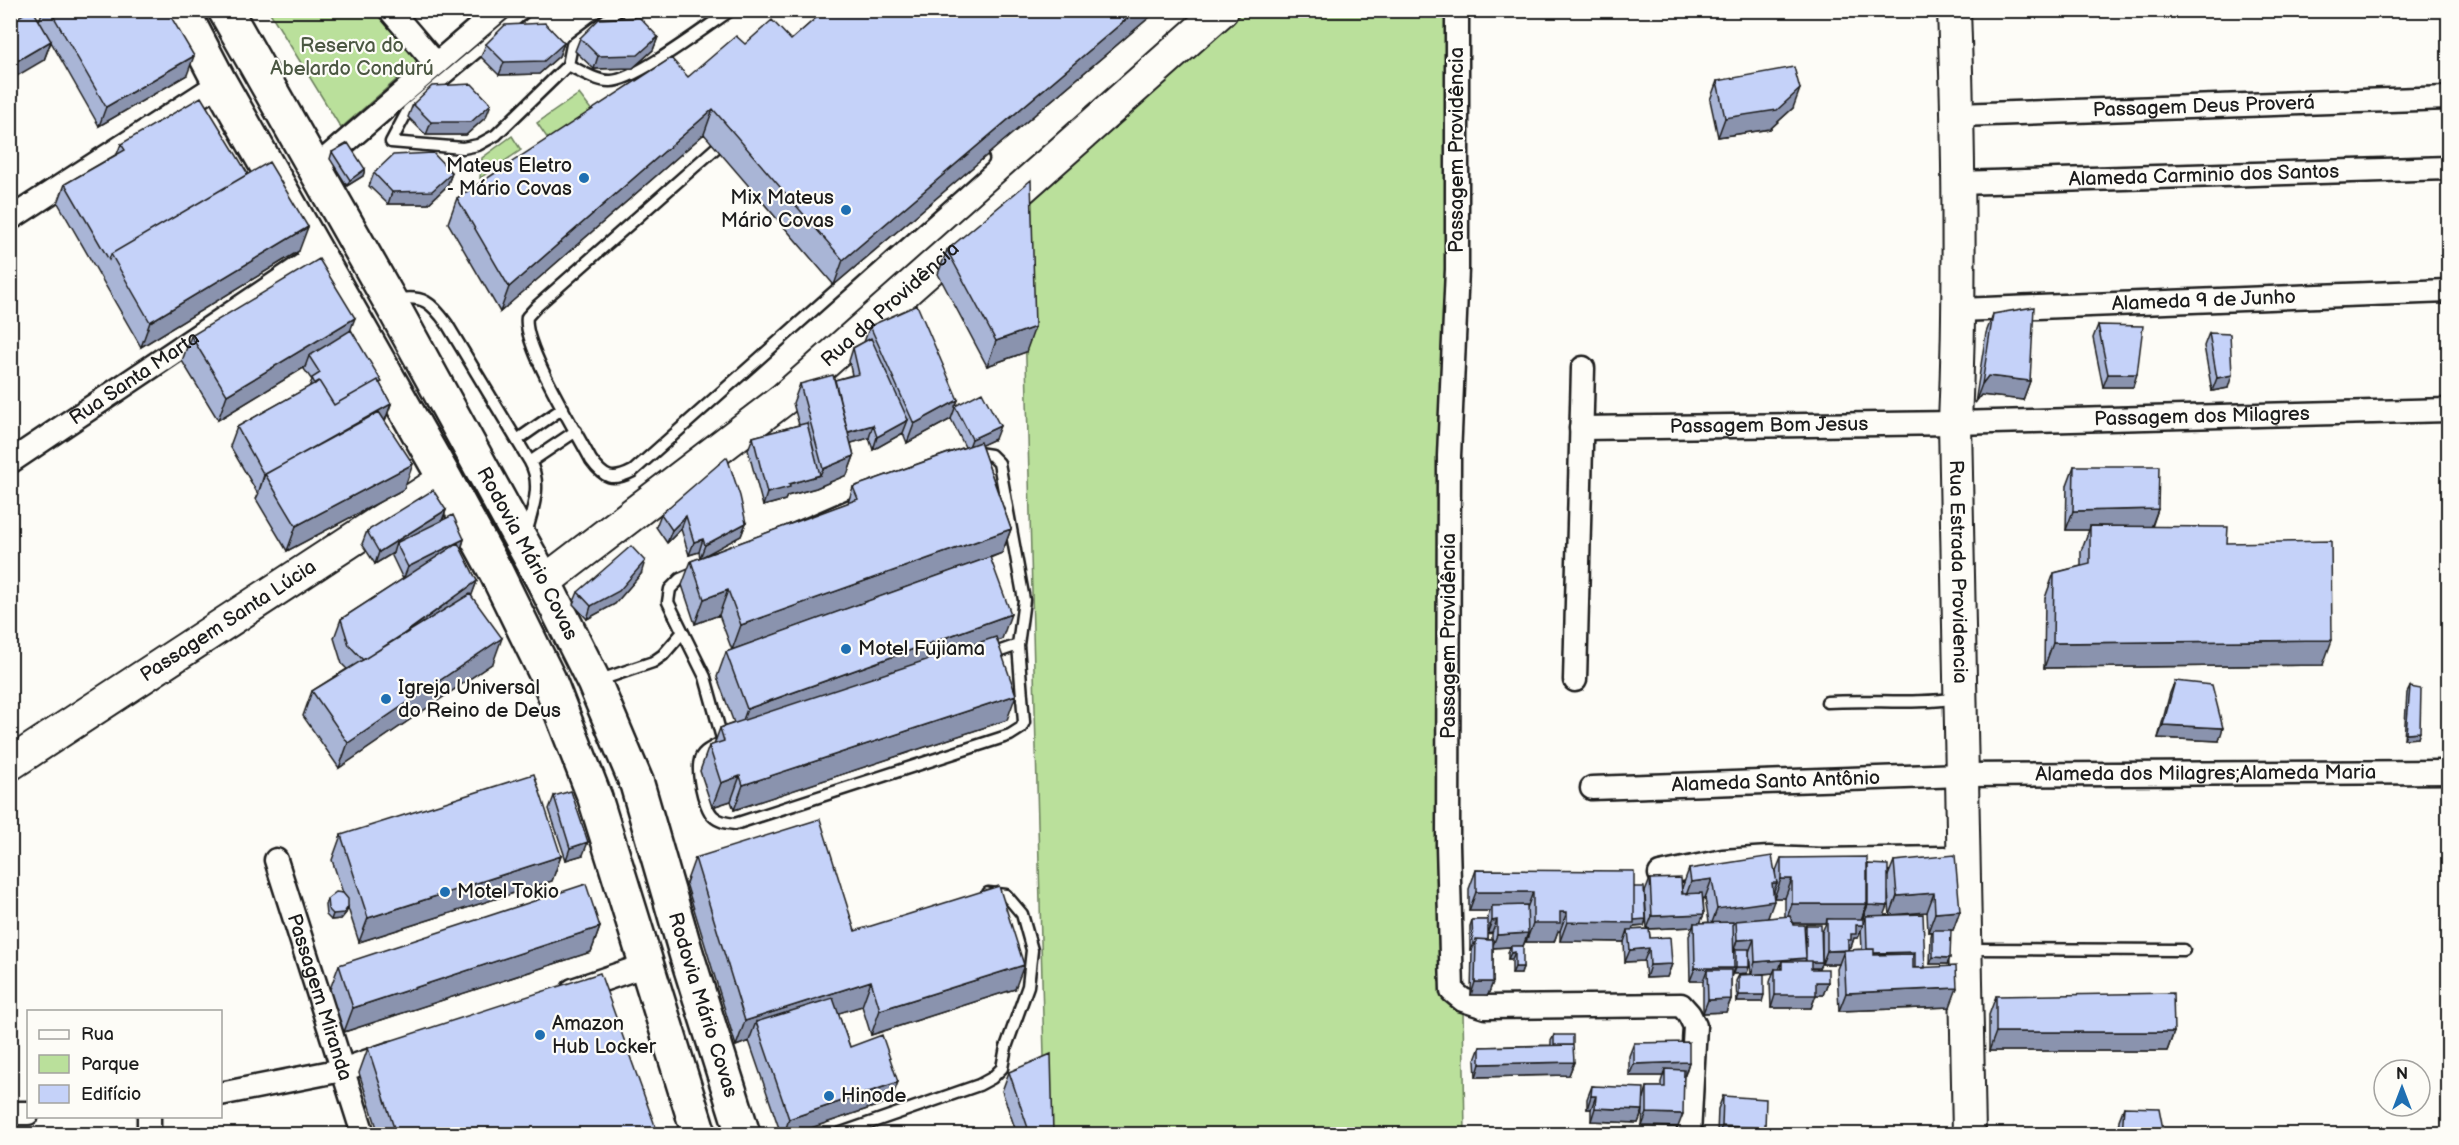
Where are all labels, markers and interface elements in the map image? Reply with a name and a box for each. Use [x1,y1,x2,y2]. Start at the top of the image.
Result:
park label: Reserva do Abelardo Condurú [270,34,434,81]
street label: Passagem Providência [1445,47,1469,253]
street label: Passagem Deus Proverá [2092,91,2315,122]
place label: Mateus Eletro - Mário Covas [446,154,572,201]
street label: Alameda Carminio dos Santos [2068,159,2340,192]
marker: Mateus Eletro - Mário Covas [577,171,591,185]
place label: Mix Mateus Mário Covas [721,186,834,233]
marker: Mix Mateus Mário Covas [839,203,853,217]
street label: Rua da Providência [816,237,964,372]
street label: Alameda 9 de Junho [2111,285,2296,316]
street label: Rua Santa Marta [65,326,204,431]
street label: Passagem dos Milagres [2094,402,2310,431]
street label: Passagem Bom Jesus [1670,412,1868,439]
street label: Rua Estrada Providencia [1944,460,1972,684]
street label: Rodovia Mário Covas [471,463,583,644]
street label: Passagem Providência [1437,533,1461,739]
street label: Passagem Santa Lúcia [136,555,321,687]
place label: Motel Fujiama [858,637,985,661]
marker: Motel Fujiama [839,642,853,656]
place label: Igreja Universal do Reino de Deus [398,676,561,723]
marker: Igreja Universal do Reino de Deus [379,692,393,706]
street label: Alameda dos Milagres;Alameda Maria [2035,760,2376,787]
street label: Alameda Santo Antônio [1671,766,1881,797]
place label: Motel Tokio [457,880,559,904]
marker: Motel Tokio [438,885,452,899]
street label: Rodovia Mário Covas [663,910,743,1101]
street label: Passagem Miranda [282,911,357,1084]
legend [27,1010,222,1118]
place label: Amazon Hub Locker [552,1012,657,1059]
text: Rua [81,1024,114,1045]
marker: Amazon Hub Locker [533,1028,547,1042]
text: Parque [81,1054,139,1075]
north arrow [2372,1058,2432,1118]
text: N [2396,1065,2408,1084]
text: Edifício [81,1084,141,1105]
place label: Hinode [841,1084,906,1108]
marker: Hinode [822,1089,836,1103]

